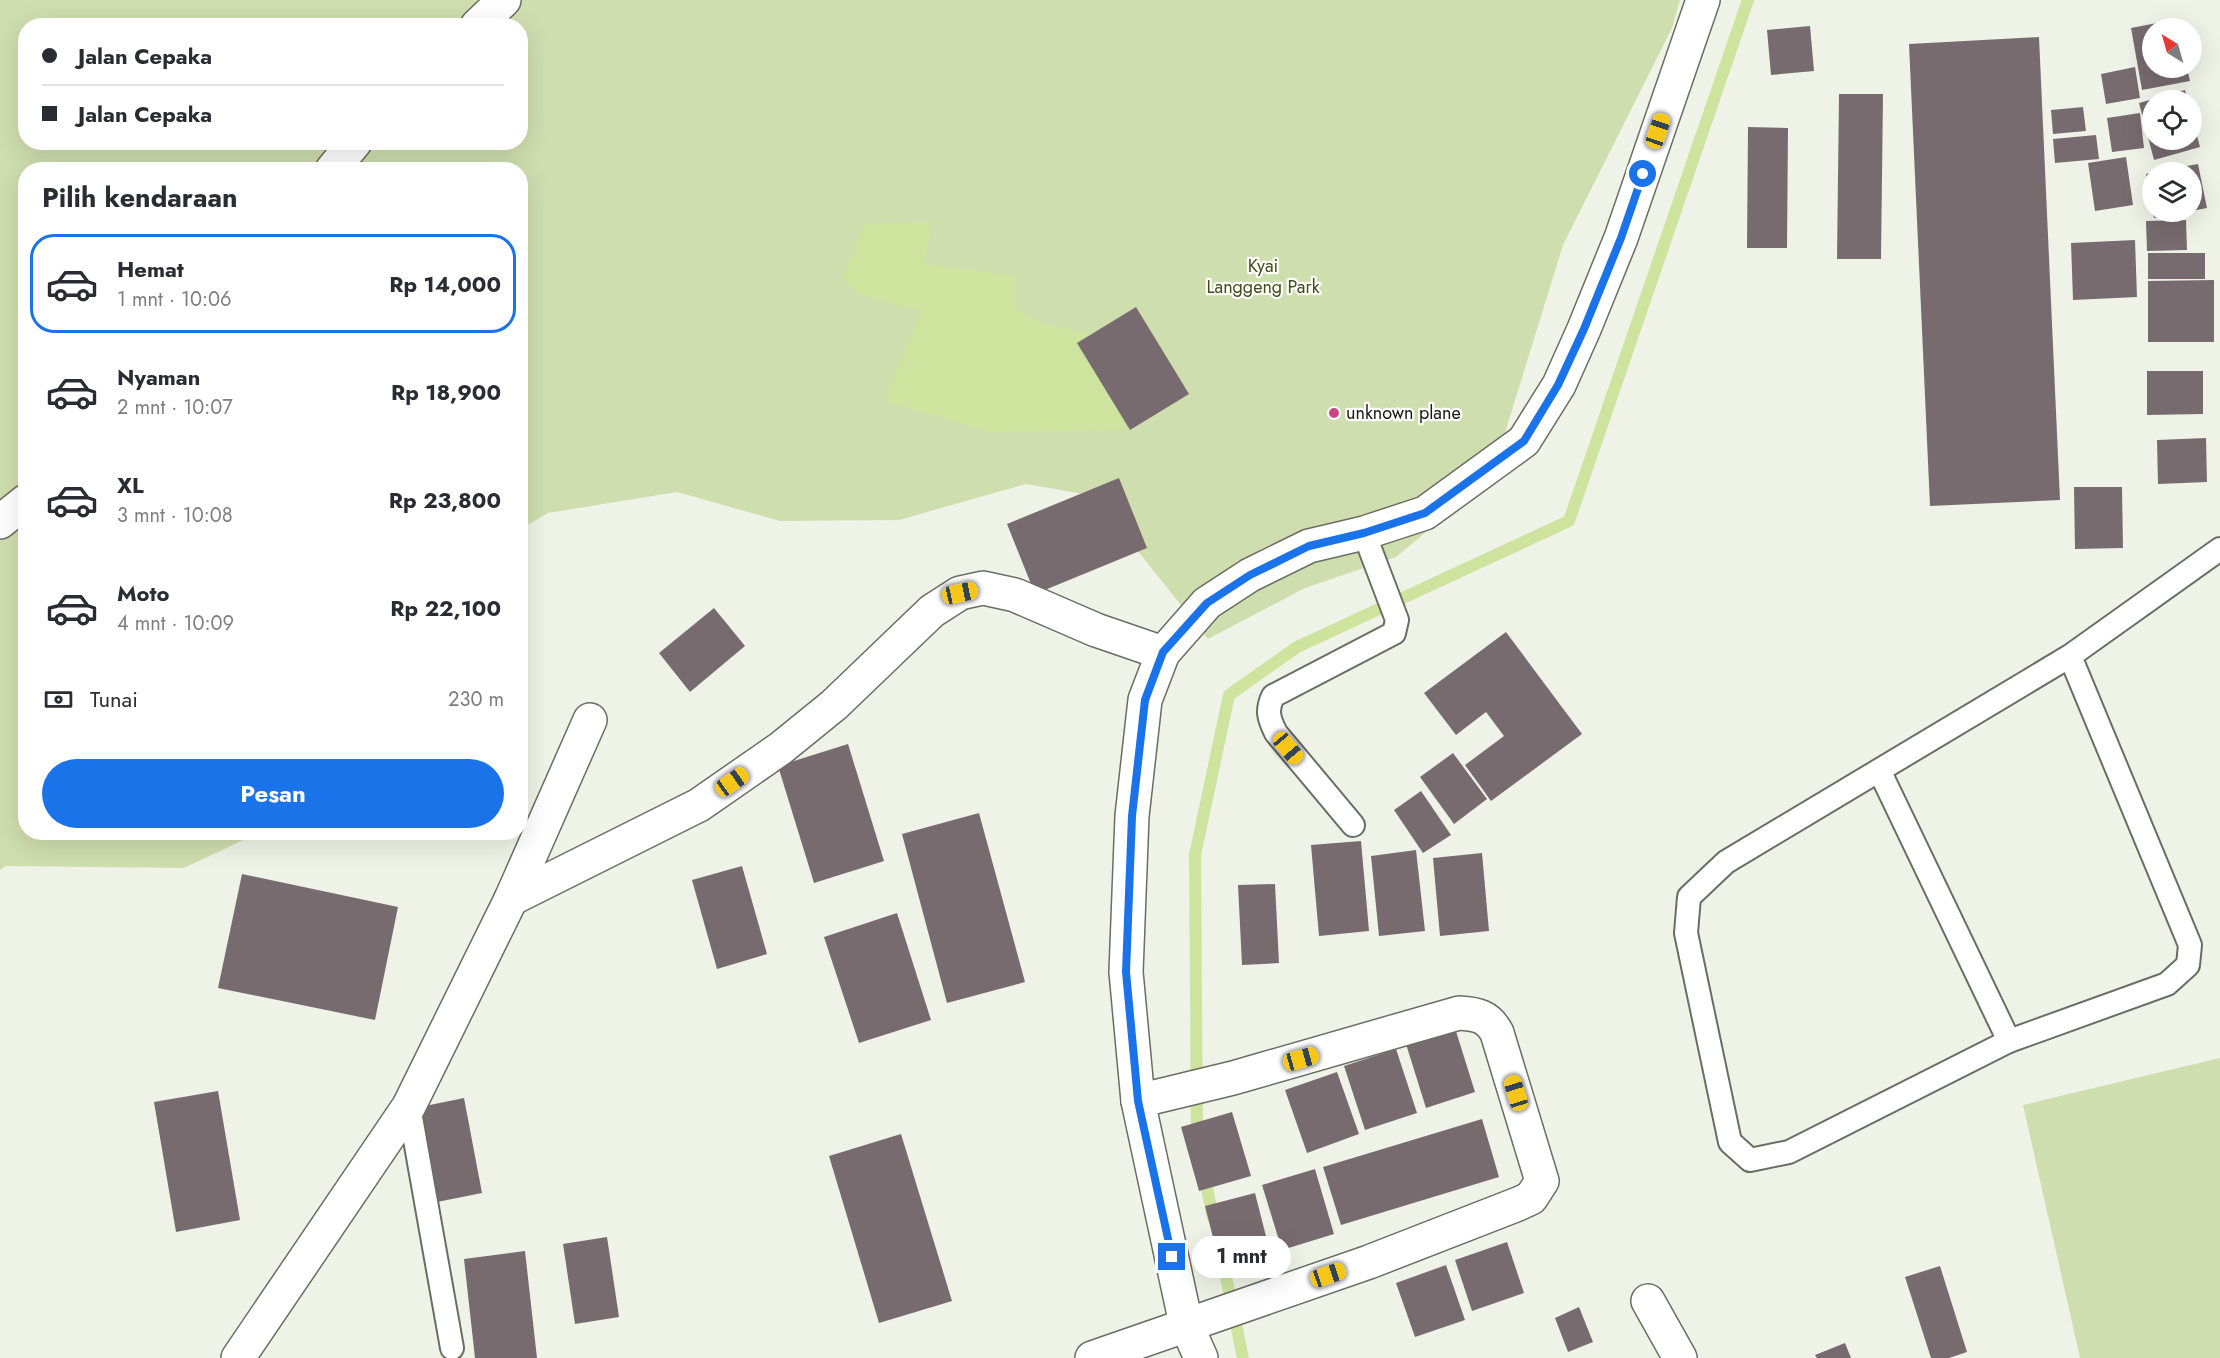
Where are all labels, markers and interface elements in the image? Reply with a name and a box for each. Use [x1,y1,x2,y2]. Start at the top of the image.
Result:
north arrow [2142,18,2202,78]
map controls [2142,18,2202,222]
text: Jalan Cepaka [78,40,212,72]
button: locate [2142,90,2202,150]
text: Jalan Cepaka [78,98,212,130]
car [1644,111,1672,151]
route start [1629,160,1656,187]
button: layers [2142,162,2202,222]
text: Pilih kendaraan [42,178,238,217]
text: Hemat [117,253,184,285]
park label: Kyai Langgeng Park [1206,253,1320,300]
icon: car [45,257,99,311]
text: Rp 14,000 [389,268,501,300]
text: 1 mnt · 10:06 [117,285,231,314]
text: Nyaman [117,361,200,393]
icon: car [45,365,99,419]
text: Rp 18,900 [391,376,501,408]
text: 2 mnt · 10:07 [117,393,233,422]
place label: unknown plane [1346,400,1461,426]
marker: unknown plane [1327,406,1341,420]
text: XL [117,469,144,501]
icon: car [45,473,99,527]
text: Rp 23,800 [389,484,501,516]
text: 3 mnt · 10:08 [117,501,233,530]
text: Moto [117,577,170,609]
car [941,580,979,606]
icon: car [45,581,99,635]
text: Rp 22,100 [390,592,501,624]
text: 4 mnt · 10:09 [117,609,234,638]
icon: cash [42,683,75,716]
text: Tunai [90,683,138,715]
text: 230 m [448,685,504,714]
car [1270,728,1306,768]
button: Pesan [42,759,504,828]
car [712,764,752,800]
car [1281,1045,1321,1073]
car [1502,1073,1530,1113]
callout: 1 mnt [1193,1236,1292,1278]
text: 1 mnt [1216,1242,1267,1271]
route end [1158,1243,1185,1270]
car [1308,1261,1348,1289]

